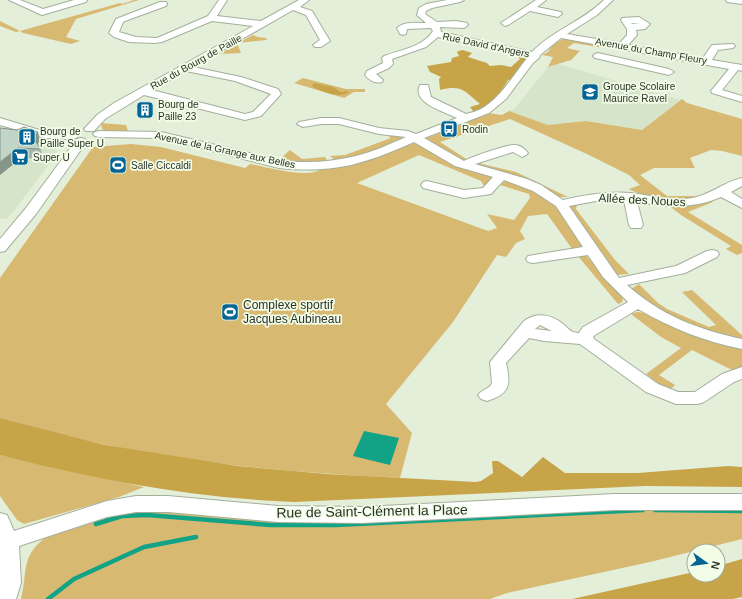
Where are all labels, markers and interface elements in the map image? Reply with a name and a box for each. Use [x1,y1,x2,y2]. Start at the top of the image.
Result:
street label: Rue David d'Angers [442,30,530,60]
street label: Rue du Bourg de Paille [148,32,244,92]
street label: Avenue du Champ Fleury [594,36,708,66]
place label: Groupe Scolaire Maurice Ravel [603,81,676,104]
school or university icon: Groupe Scolaire Maurice Ravel [580,82,600,102]
place label: Bourg de Paille 23 [158,99,199,122]
building icon: Bourg de Paille 23 [135,100,155,120]
bus stop icon: Rodin [439,119,459,139]
place label: Rodin [462,124,488,135]
place label: Bourg de Paille Super U [40,126,104,149]
building icon: Bourg de Paille Super U [17,127,37,147]
street label: Avenue de la Grange aux Belles [154,130,296,170]
supermarket icon: Super U [10,147,30,167]
place label: Super U [33,152,70,163]
sports icon: Salle Ciccaldi [108,155,128,175]
place label: Salle Ciccaldi [131,160,191,171]
street label: Allée des Noues [598,191,686,209]
place label: Complexe sportif Jacques Aubineau [243,298,341,326]
sports icon: Complexe sportif Jacques Aubineau [220,302,240,322]
street label: Rue de Saint-Clément la Place [276,501,468,521]
north arrow [686,543,726,583]
text: N [709,560,722,571]

